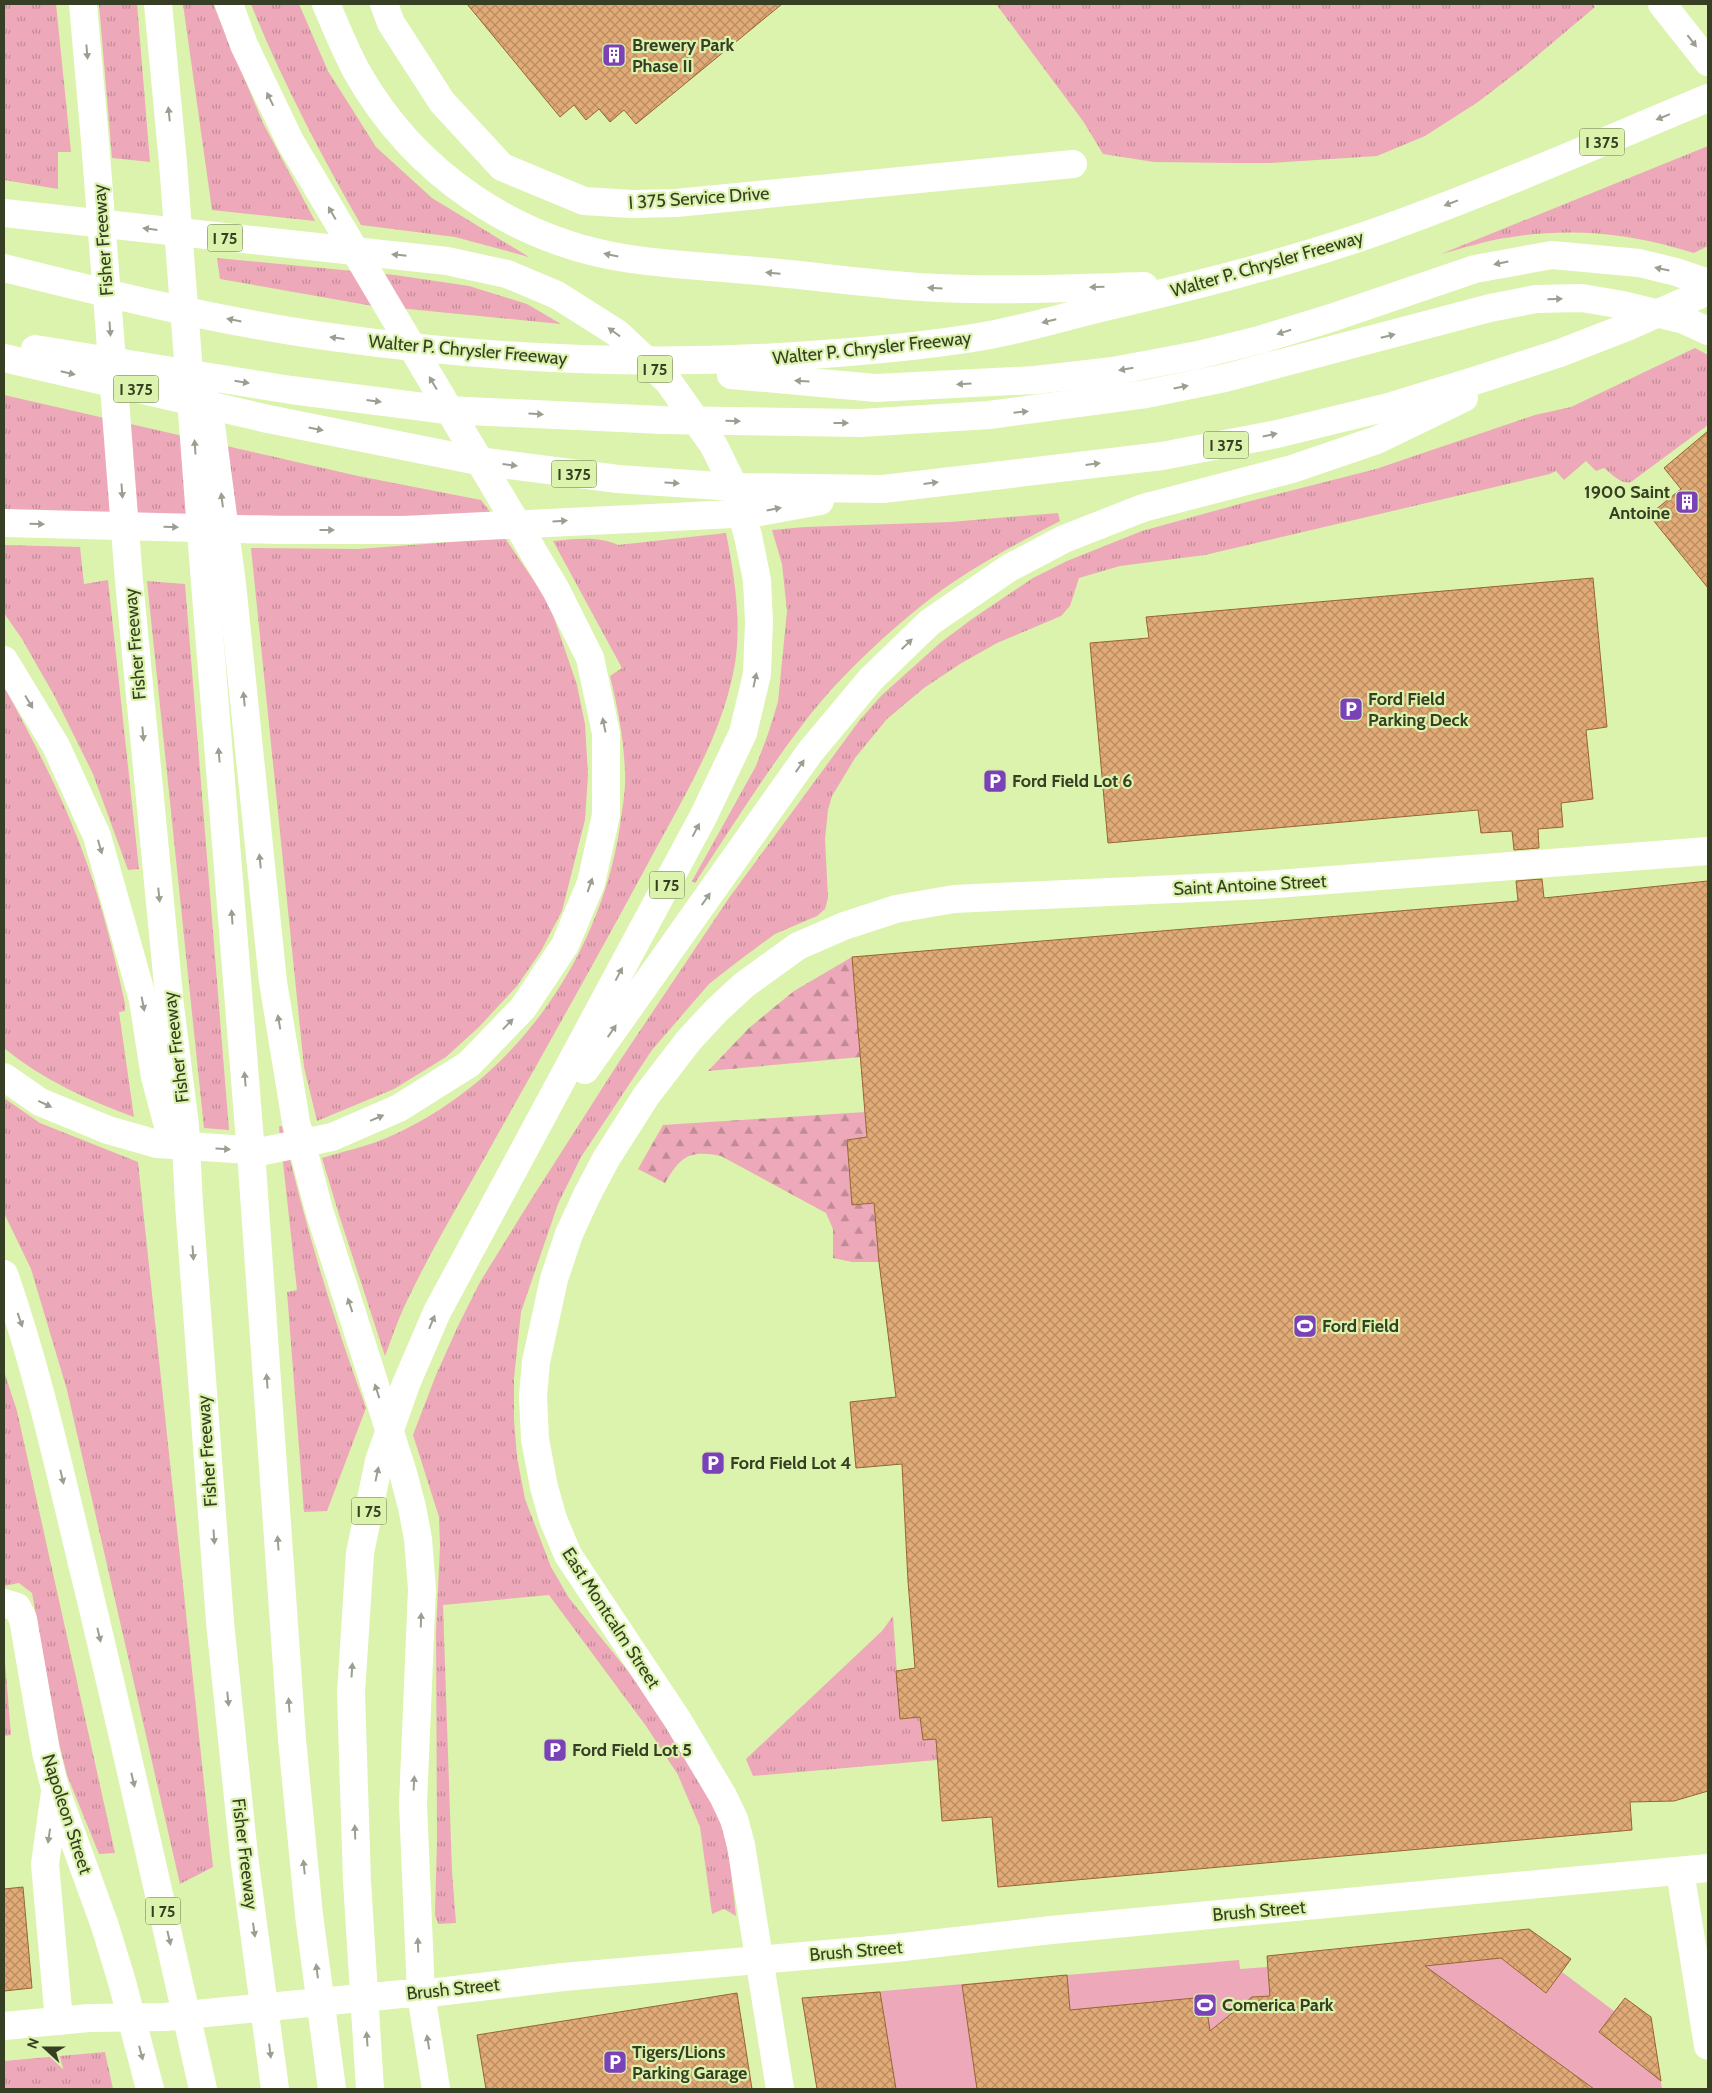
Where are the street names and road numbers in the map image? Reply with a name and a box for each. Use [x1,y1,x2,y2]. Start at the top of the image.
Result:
road number: I 375 [1580,128,1624,156]
street label: I 375 Service Drive [628,182,770,214]
street label: Fisher Freeway [88,183,118,297]
road number: I 75 [208,224,242,252]
street label: Walter P. Chrysler Freeway [1168,226,1366,302]
street label: Walter P. Chrysler Freeway [772,327,972,369]
street label: Walter P. Chrysler Freeway [368,330,568,370]
road number: I 75 [638,356,672,382]
road number: I 375 [114,376,158,402]
road number: I 375 [1204,432,1248,458]
road number: I 375 [552,460,596,488]
street label: Fisher Freeway [119,587,151,701]
street label: Saint Antoine Street [1173,870,1327,900]
road number: I 75 [650,872,684,898]
street label: Fisher Freeway [158,990,194,1104]
street label: Fisher Freeway [192,1394,222,1508]
road number: I 75 [352,1498,386,1524]
street label: East Montcalm Street [557,1543,665,1693]
street label: Napoleon Street [37,1751,97,1877]
street label: Fisher Freeway [227,1797,263,1911]
street label: Brush Street [1212,1896,1306,1926]
road number: I 75 [146,1898,180,1924]
street label: Brush Street [809,1936,903,1966]
street label: Brush Street [405,1973,501,2005]

